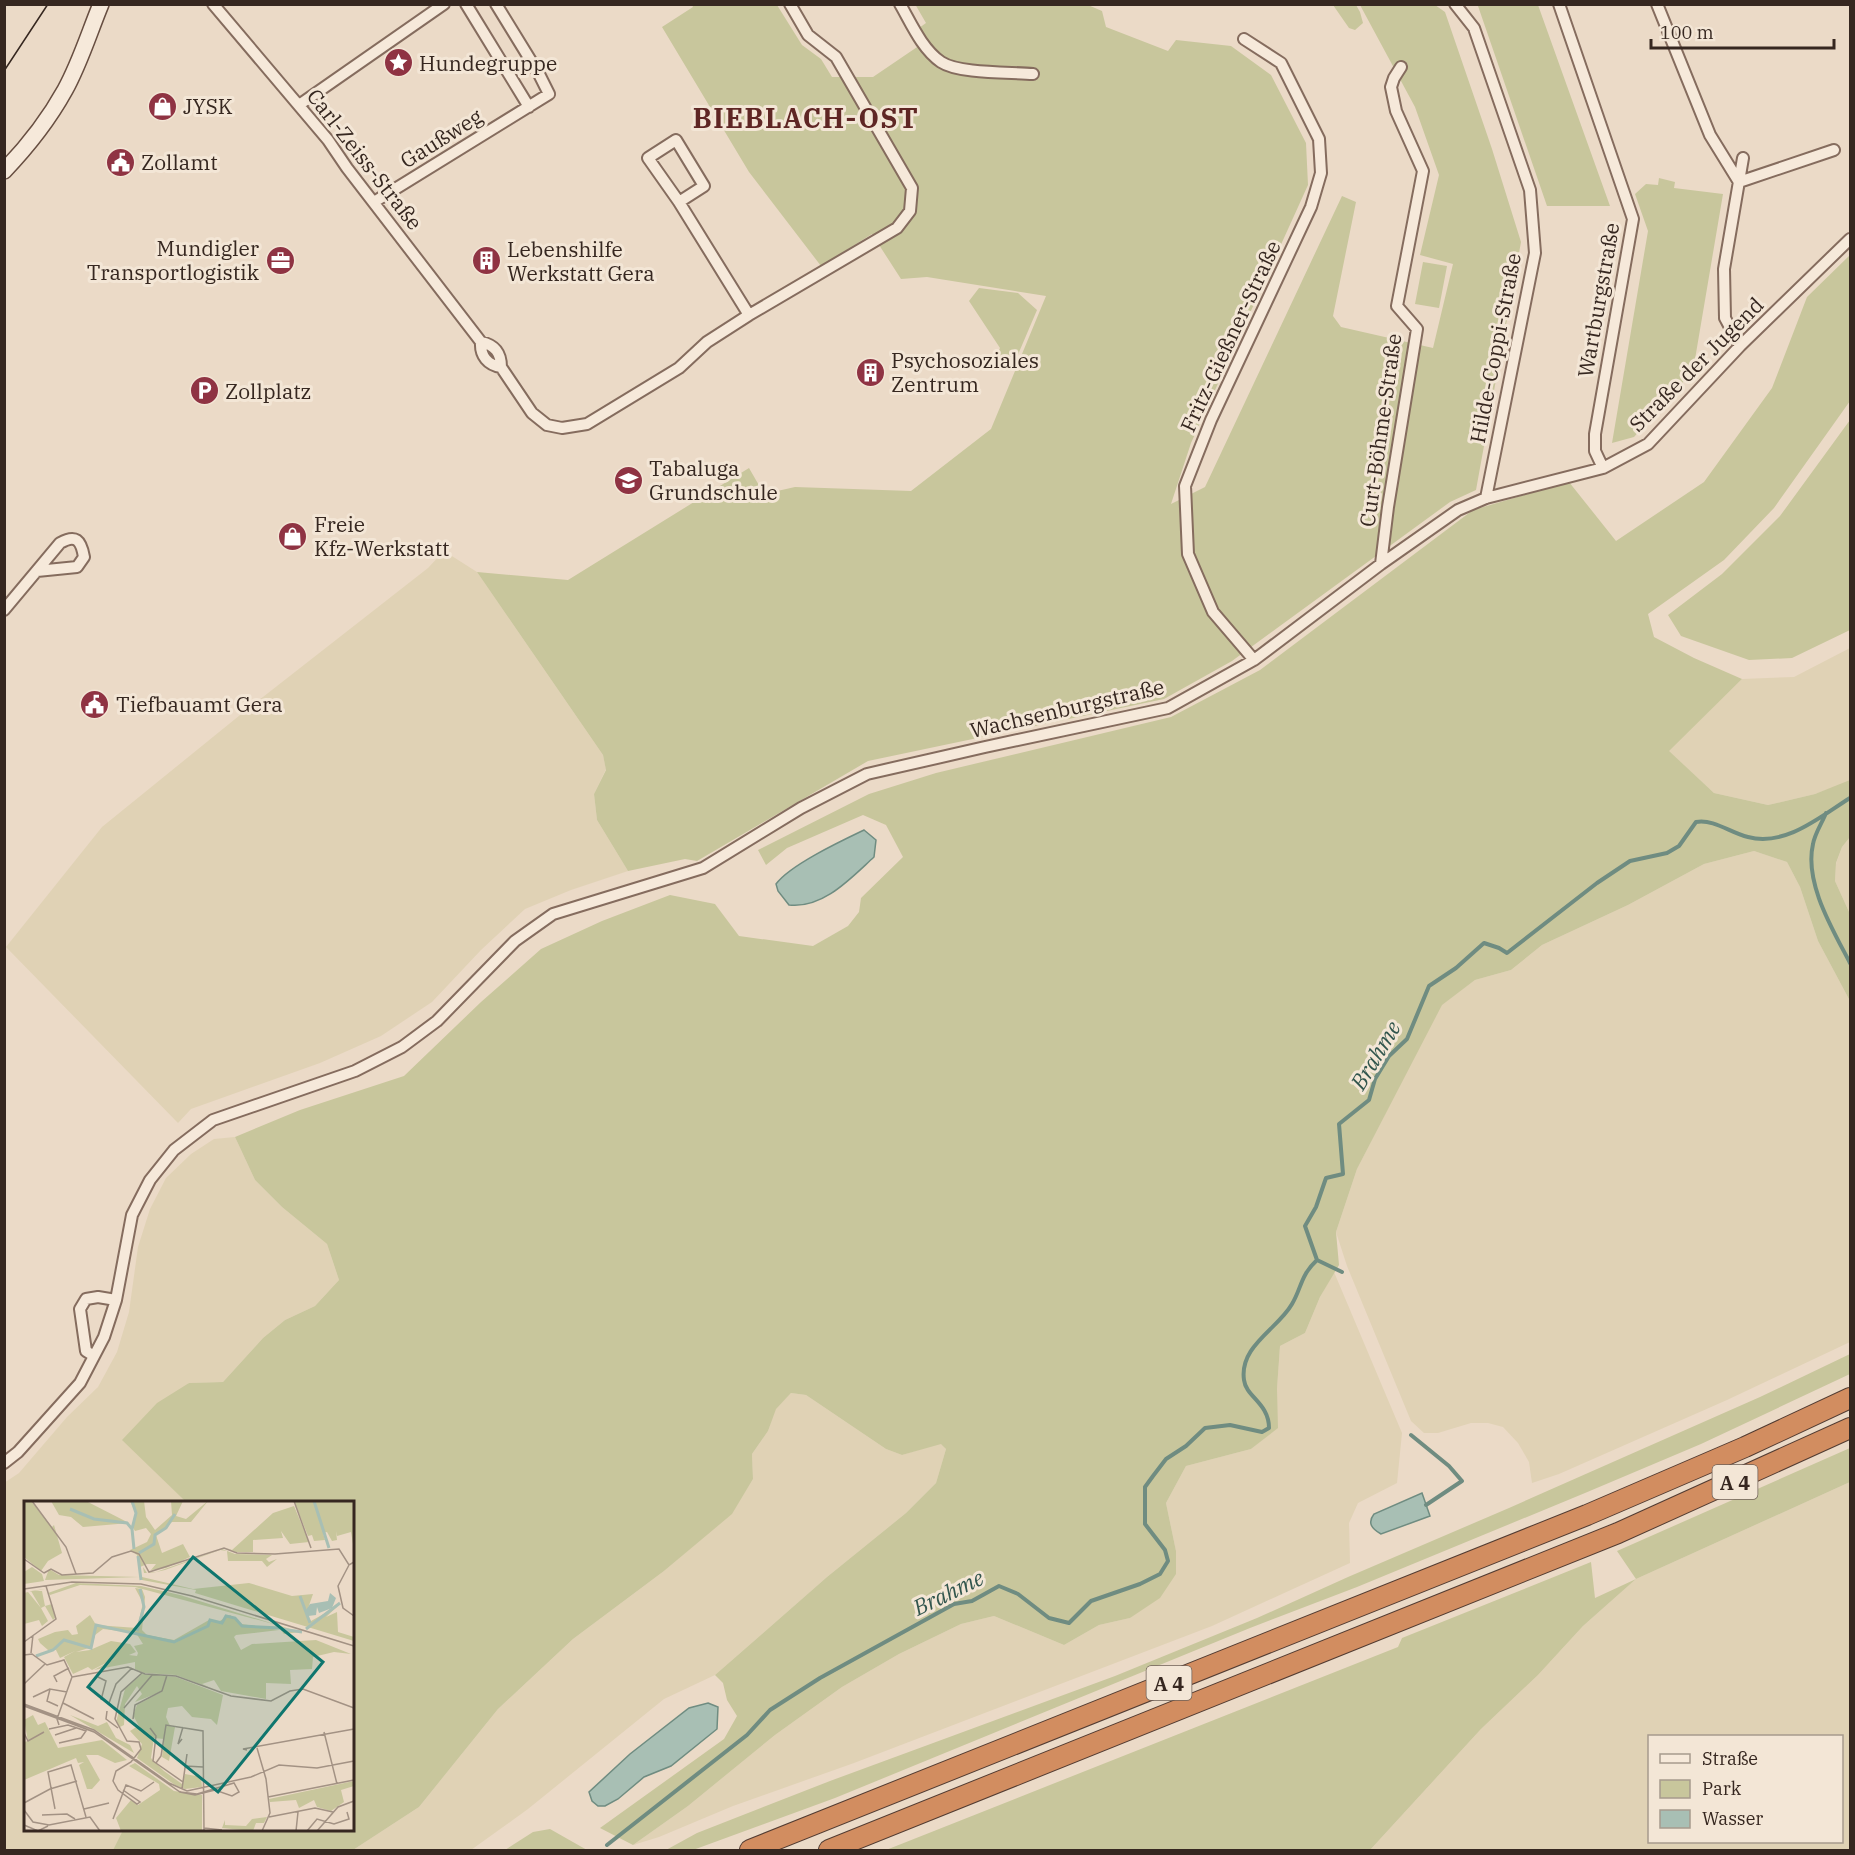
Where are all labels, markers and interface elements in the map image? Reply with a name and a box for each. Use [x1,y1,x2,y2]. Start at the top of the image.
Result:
scale bar [1651,12,1834,50]
text: 100 m [1660,21,1714,44]
place icon: Hundegruppe [382,47,414,79]
place label: Hundegruppe [419,49,557,77]
street label: Carl-Zeiss-Straße [301,83,429,235]
shop icon: JYSK [146,90,178,122]
place label: JYSK [183,92,233,120]
district label: BIEBLACH-OST [693,100,919,135]
street label: Gaußweg [395,101,488,174]
public building icon: Zollamt [104,146,136,178]
place label: Zollamt [141,148,218,176]
street label: Wartburgstraße [1571,220,1625,380]
place label: Mundigler Transportlogistik [87,234,260,286]
place label: Lebenshilfe Werkstatt Gera [507,235,655,287]
street label: Fritz-Gießner-Straße [1173,236,1287,436]
office icon: Mundigler Transportlogistik [264,244,296,276]
building icon: Lebenshilfe Werkstatt Gera [470,245,502,277]
street label: Hilde-Coppi-Straße [1463,251,1527,445]
street label: Straße der Jugend [1623,290,1770,437]
street label: Curt-Böhme-Straße [1353,332,1407,528]
place label: Psychosoziales Zentrum [891,346,1039,398]
building icon: Psychosoziales Zentrum [854,356,886,388]
parking icon: Zollplatz [188,375,220,407]
place label: Zollplatz [225,377,311,405]
place label: Tabaluga Grundschule [649,454,778,506]
school or university icon: Tabaluga Grundschule [612,464,644,496]
place label: Freie Kfz-Werkstatt [314,510,449,562]
shop icon: Freie Kfz-Werkstatt [277,520,309,552]
street label: Wachsenburgstraße [967,672,1167,744]
public building icon: Tiefbauamt Gera [79,688,111,720]
place label: Tiefbauamt Gera [116,690,283,718]
water label: Brahme [1343,1015,1407,1096]
road number: A 4 [1712,1465,1758,1499]
inset map [24,1501,354,1831]
water label: Brahme [907,1562,988,1622]
road number: A 4 [1146,1666,1192,1700]
legend [1648,1735,1843,1843]
text: Straße [1702,1747,1758,1770]
text: Park [1702,1777,1742,1800]
text: Wasser [1702,1807,1763,1830]

